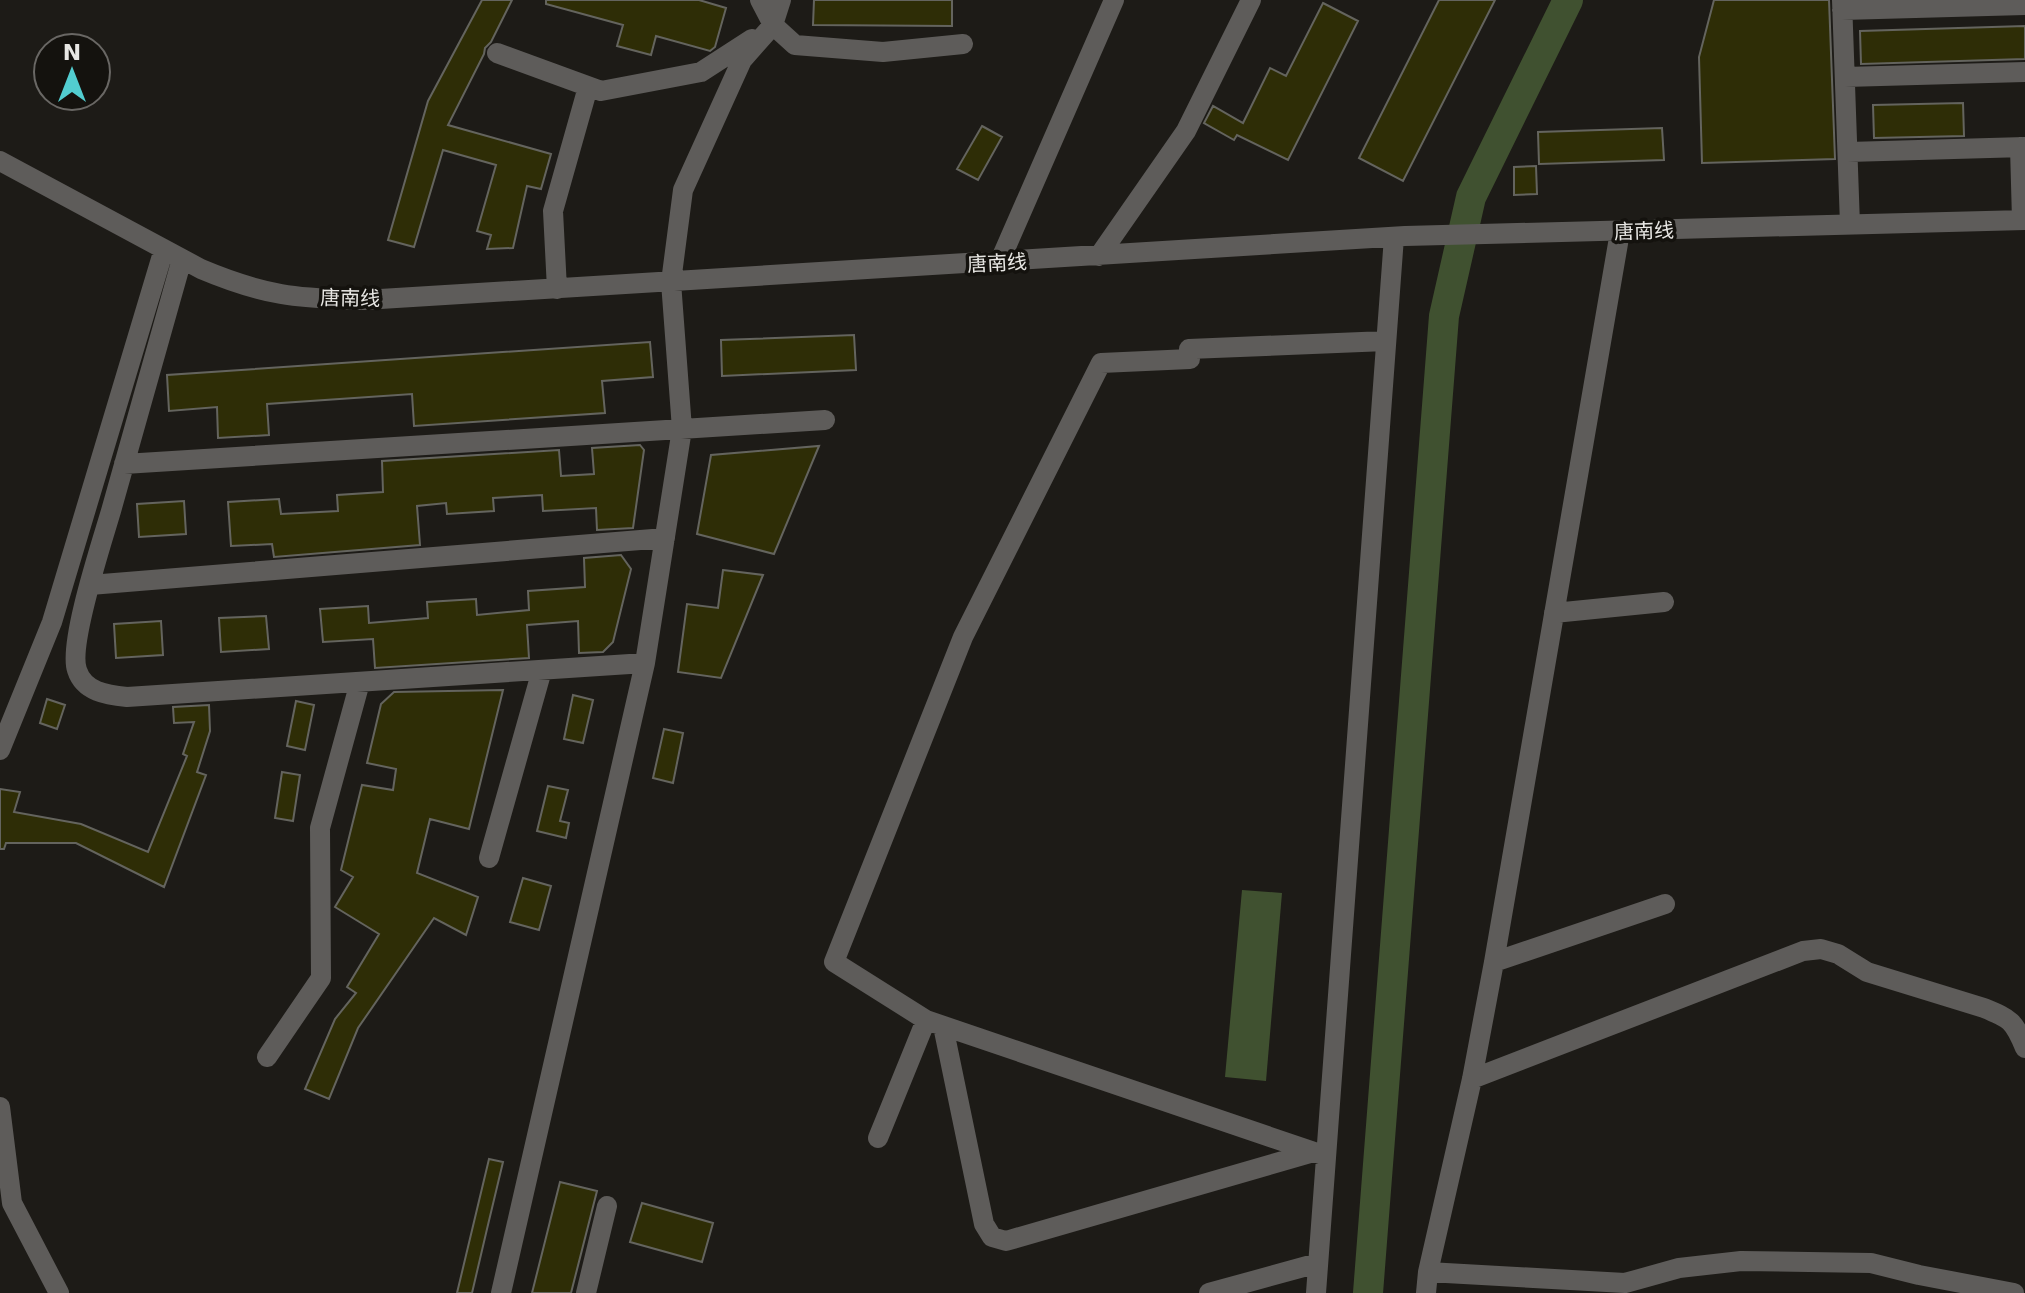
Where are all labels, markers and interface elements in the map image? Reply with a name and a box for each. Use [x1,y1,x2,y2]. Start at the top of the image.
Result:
north arrow [32,32,112,112]
text: N [63,40,81,65]
street label: 唐南线 [1614,218,1674,244]
street label: 唐南线 [966,249,1028,277]
street label: 唐南线 [320,285,380,311]

